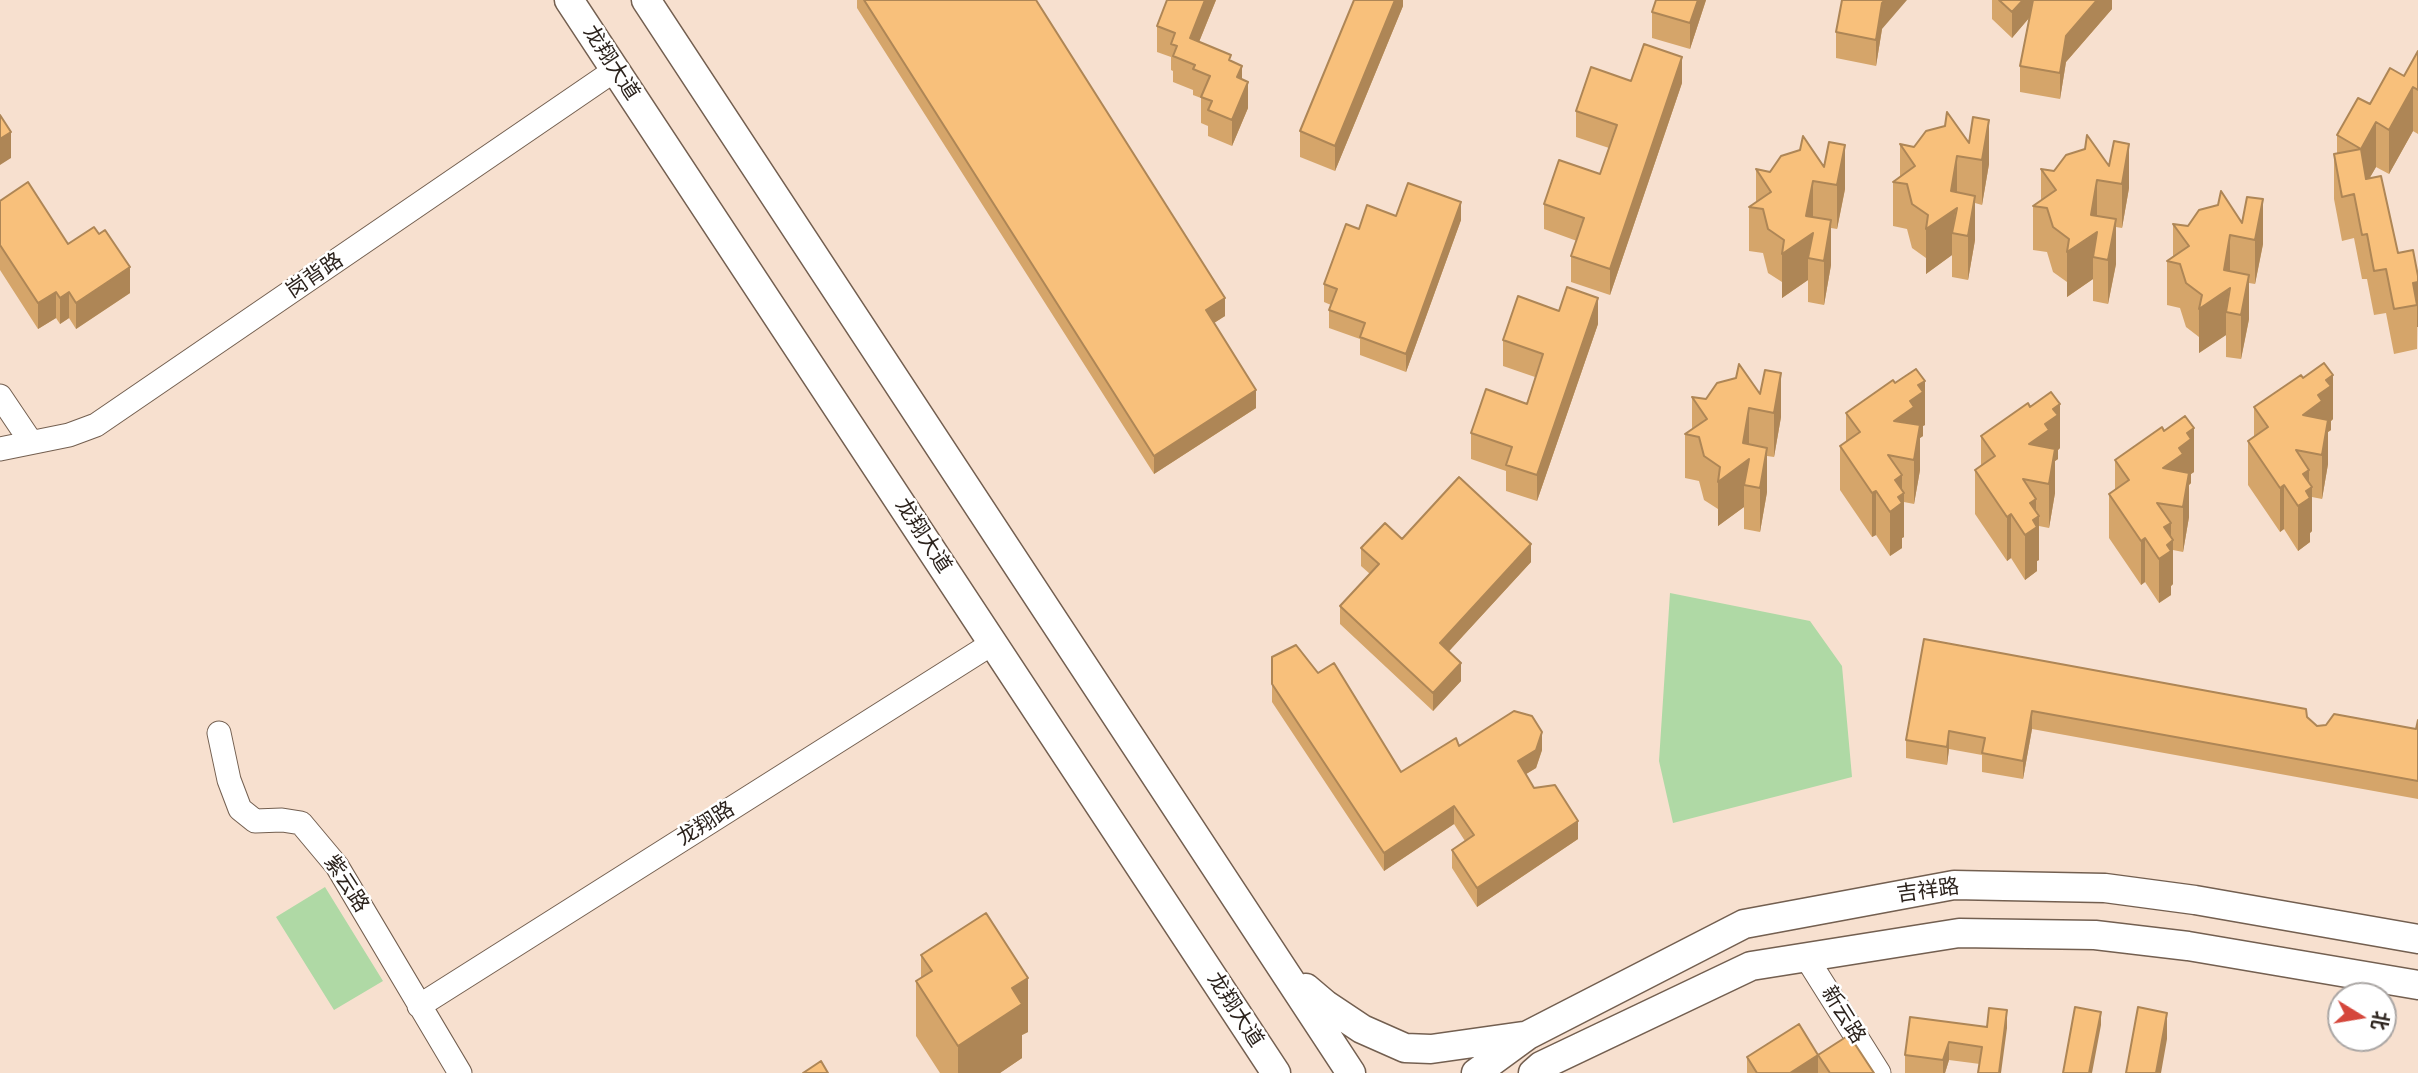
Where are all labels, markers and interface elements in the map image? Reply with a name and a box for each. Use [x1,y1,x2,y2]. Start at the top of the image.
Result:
street label: 龙翔大道 [578,21,644,105]
street label: 岗背路 [282,248,348,304]
street label: 龙翔大道 [890,494,956,578]
street label: 龙翔路 [673,797,739,851]
street label: 紫云路 [318,851,374,917]
street label: 吉祥路 [1895,874,1961,908]
street label: 龙翔大道 [1202,968,1268,1052]
street label: 新云路 [1816,982,1870,1048]
north arrow [2327,982,2397,1052]
text: 北 [2366,1009,2395,1032]

